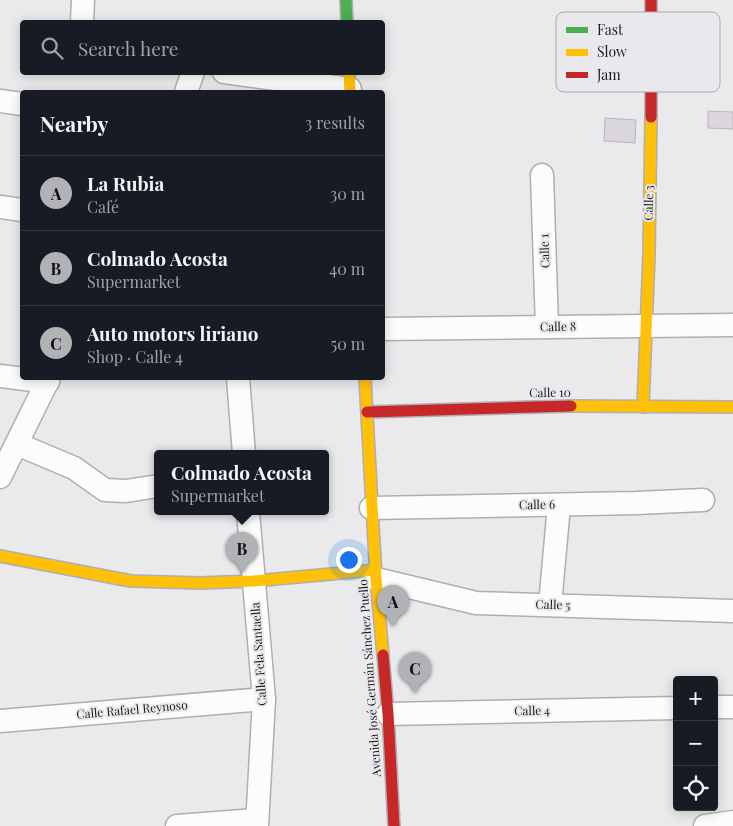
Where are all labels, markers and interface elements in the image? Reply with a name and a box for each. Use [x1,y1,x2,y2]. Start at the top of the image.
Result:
legend [556,12,720,92]
search box [20,20,385,75]
text: Fast [597,20,624,39]
icon: search [38,34,66,62]
text: Search here [78,35,178,61]
text: Slow [597,42,627,61]
text: Jam [596,65,621,84]
text: Nearby [40,109,109,137]
text: 3 results [305,112,365,133]
text: La Rubia [87,170,164,196]
text: A [51,183,61,204]
text: 30 m [330,183,365,204]
street label: Calle 3 [640,185,656,221]
text: Café [87,196,119,217]
street label: Calle 1 [535,233,553,269]
text: Colmado Acosta [87,245,228,271]
text: B [51,258,61,279]
text: 40 m [329,258,365,279]
text: Supermarket [87,271,181,292]
street label: Calle 8 [540,318,576,334]
text: Auto motors liriano [87,320,259,346]
text: C [50,333,62,354]
text: 50 m [331,333,365,354]
text: Shop · Calle 4 [87,346,183,367]
street label: Calle 10 [529,384,571,400]
popup [154,450,329,515]
text: Colmado Acosta [171,459,312,485]
text: Supermarket [171,485,265,506]
street label: Calle 6 [519,496,555,512]
pin: B [226,532,258,573]
your location [336,547,362,573]
street label: Avenida José Germán Sánchez Puello [354,578,384,778]
pin: A [377,585,409,626]
street label: Calle 5 [535,595,571,613]
street label: Calle Fela Santaella [246,602,270,706]
pin: C [399,652,431,693]
map controls [673,676,718,811]
button: + [673,676,718,721]
street label: Calle Rafael Reynoso [76,696,189,722]
street label: Calle 4 [514,702,550,718]
button: − [673,721,718,766]
button: locate [673,766,718,811]

